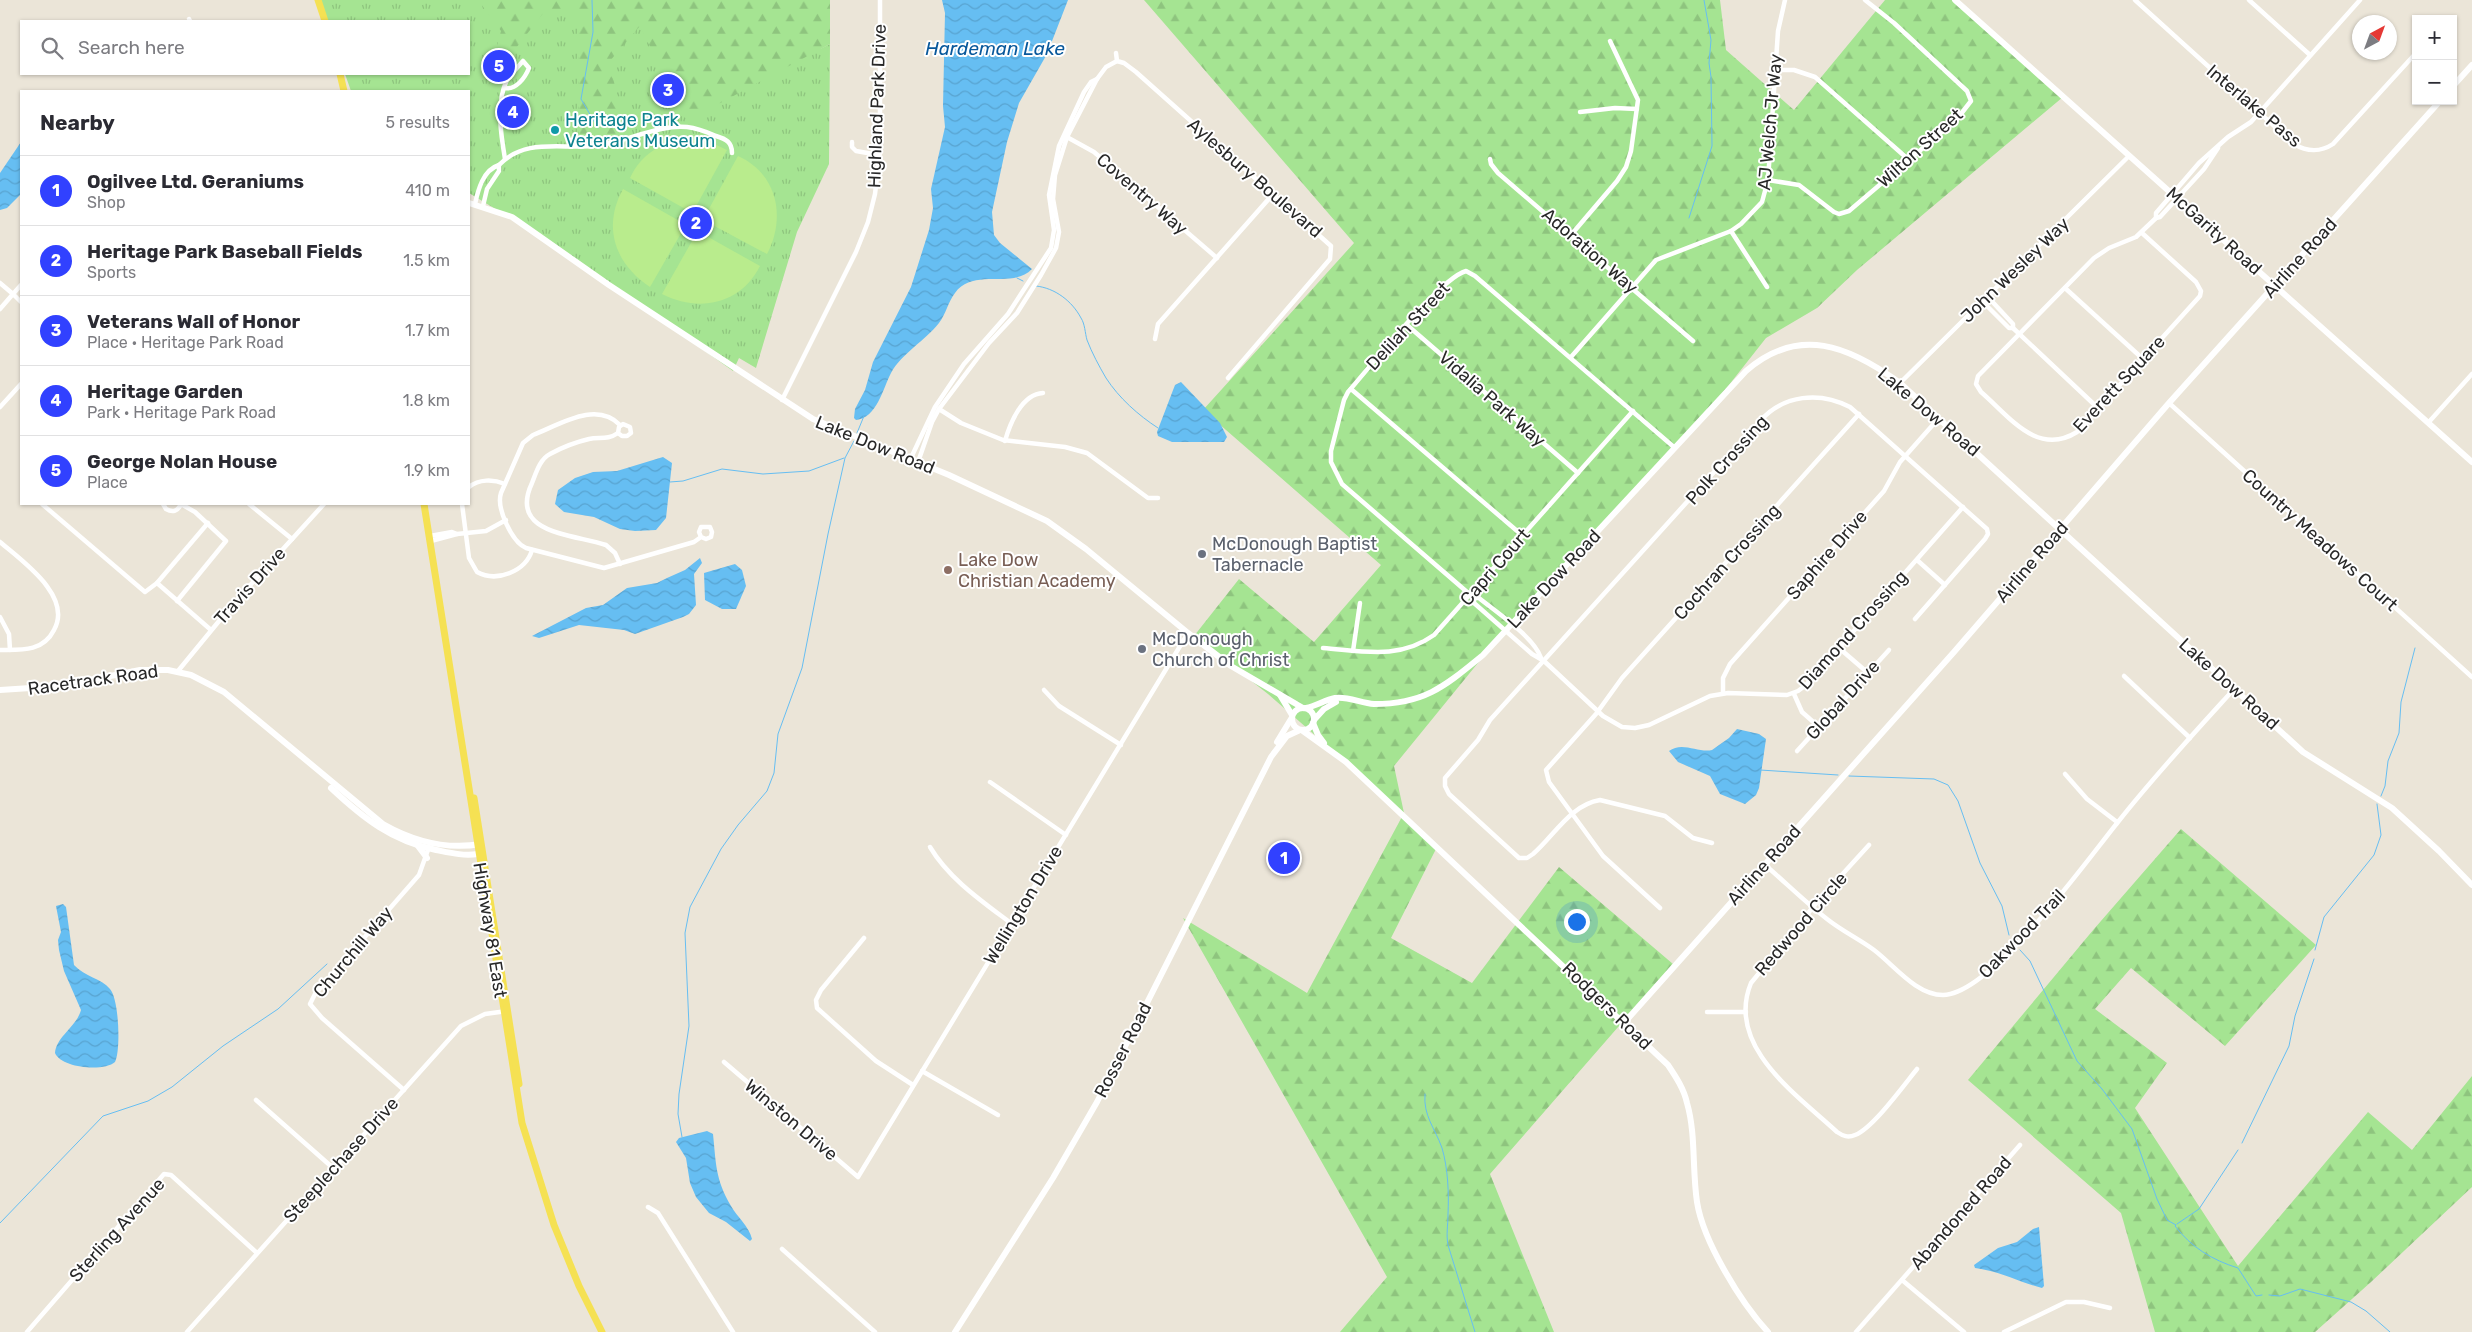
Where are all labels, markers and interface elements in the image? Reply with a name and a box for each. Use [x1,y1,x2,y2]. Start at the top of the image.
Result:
north arrow [2352,15,2397,60]
map controls [2412,15,2457,105]
button: + [2412,15,2457,60]
search box [20,20,470,75]
street label: Highland Park Drive [863,24,891,188]
icon: search [38,34,66,62]
text: Search here [78,36,185,59]
water label: Hardeman Lake [925,37,1065,60]
pin: 5 [483,47,515,85]
street label: AJ Welch Jr Way [1753,53,1787,191]
street label: Interlake Pass [2202,60,2306,152]
button: − [2412,60,2457,105]
pin: 3 [652,71,684,109]
pin: 4 [497,93,529,131]
street label: Wilton Street [1873,104,1967,192]
place label: Heritage Park Veterans Museum [565,109,715,152]
text: Nearby [40,110,115,135]
text: 5 results [386,113,450,132]
street label: Aylesbury Boulevard [1183,113,1327,243]
marker: Heritage Park Veterans Museum [549,124,561,136]
street label: Coventry Way [1092,148,1192,240]
text: Ogilvee Ltd. Geraniums [87,170,304,193]
text: 1 [52,181,60,200]
text: 410 m [405,181,450,200]
street label: McGarity Road [2162,182,2266,280]
text: Shop [87,193,125,212]
street label: Adoration Way [1538,203,1643,299]
pin: 2 [680,204,712,242]
street label: John Wesley Way [1956,213,2074,327]
street label: Airline Road [2258,213,2342,303]
text: Heritage Park Baseball Fields [87,240,362,263]
text: 2 [51,251,61,270]
text: 1.5 km [403,251,450,270]
text: Sports [87,263,136,282]
street label: Delilah Street [1361,277,1455,375]
text: Veterans Wall of Honor [87,310,300,333]
text: 3 [51,321,61,340]
text: 1.7 km [405,321,450,340]
street label: Everett Square [2068,331,2170,437]
text: Place · Heritage Park Road [87,333,284,352]
street label: Vidalia Park Way [1434,346,1550,452]
street label: Lake Dow Road [1873,363,1985,461]
text: Heritage Garden [87,380,243,403]
text: 4 [51,391,61,410]
text: 1.8 km [403,391,450,410]
text: Park · Heritage Park Road [87,403,276,422]
street label: Lake Dow Road [812,411,938,479]
street label: Polk Crossing [1681,411,1773,509]
text: George Nolan House [87,450,277,473]
text: 5 [51,461,61,480]
text: 1.9 km [404,461,450,480]
street label: Country Meadows Court [2238,464,2402,616]
text: Place [87,473,128,492]
street label: Cochran Crossing [1669,499,1785,625]
street label: Saphire Drive [1782,506,1872,604]
street label: Airline Road [1991,517,2073,607]
street label: Capri Court [1455,524,1535,610]
street label: Lake Dow Road [1503,525,1605,633]
place label: McDonough Baptist Tabernacle [1212,533,1377,576]
street label: Travis Drive [209,543,291,629]
marker: McDonough Baptist Tabernacle [1196,548,1208,560]
place label: Lake Dow Christian Academy [958,549,1116,592]
marker: Lake Dow Christian Academy [942,564,954,576]
street label: Diamond Crossing [1794,566,1912,694]
place label: McDonough Church of Christ [1152,628,1289,671]
street label: Lake Dow Road [2174,633,2284,735]
marker: McDonough Church of Christ [1136,643,1148,655]
street label: Global Drive [1801,656,1885,744]
street label: Racetrack Road [26,660,160,700]
street label: Airline Road [1722,820,1806,910]
pin: 1 [1268,839,1300,877]
street label: Wellington Drive [979,842,1067,968]
street label: Highway 81 East [468,861,512,999]
street label: Redwood Circle [1750,868,1852,980]
street label: Oakwood Trail [1974,885,2070,983]
street label: Churchill Way [308,902,398,1002]
your location [1564,909,1590,935]
street label: Rodgers Road [1557,958,1657,1054]
street label: Rosser Road [1090,999,1156,1101]
street label: Winston Drive [740,1075,842,1165]
street label: Steeplechase Drive [279,1093,403,1227]
street label: Abandoned Road [1906,1152,2016,1274]
street label: Sterling Avenue [64,1173,170,1287]

